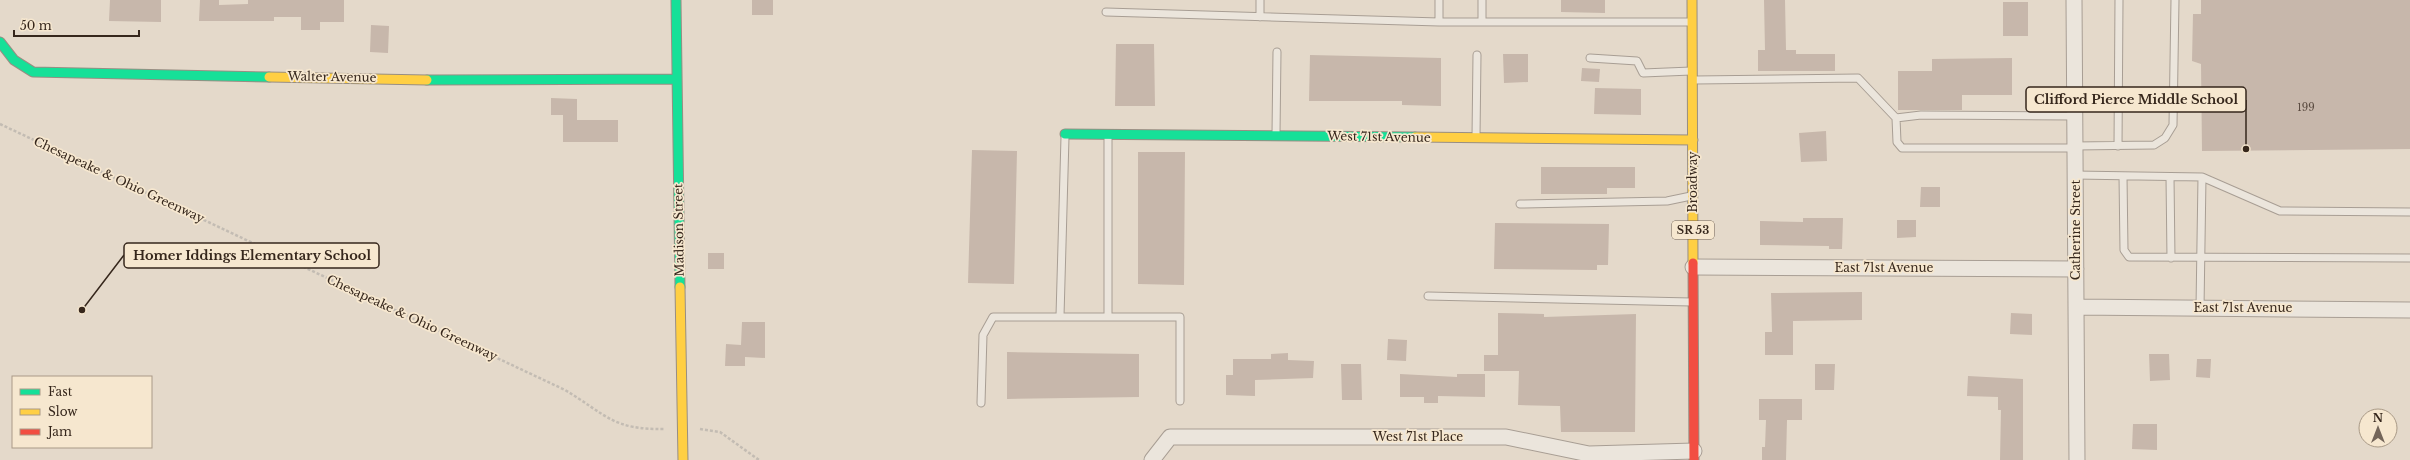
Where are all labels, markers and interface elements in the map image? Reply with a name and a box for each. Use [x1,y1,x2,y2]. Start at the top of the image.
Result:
scale bar [14,12,139,38]
text: 50 m [20,18,52,33]
street label: Walter Avenue [286,68,377,85]
callout: Clifford Pierce Middle School [2026,87,2246,112]
text: Clifford Pierce Middle School [2034,91,2238,108]
house number: 199 [2297,101,2315,114]
street label: West 71st Avenue [1326,128,1431,145]
street label: Chesapeake & Ohio Greenway [31,133,207,226]
street label: Broadway [1685,151,1700,213]
street label: Catherine Street [2068,179,2083,280]
street label: Madison Street [670,183,687,277]
road number: SR 53 [1672,221,1714,239]
callout: Homer Iddings Elementary School [124,243,379,268]
text: Homer Iddings Elementary School [133,247,371,264]
street label: East 71st Avenue [1835,260,1934,275]
street label: Chesapeake & Ohio Greenway [324,271,500,364]
street label: East 71st Avenue [2194,300,2293,315]
legend [12,376,152,448]
text: Fast [48,384,73,399]
text: Slow [48,404,78,419]
north arrow [2358,408,2398,448]
text: N [2373,411,2384,425]
text: Jam [46,424,72,439]
street label: West 71st Place [1372,429,1463,444]

